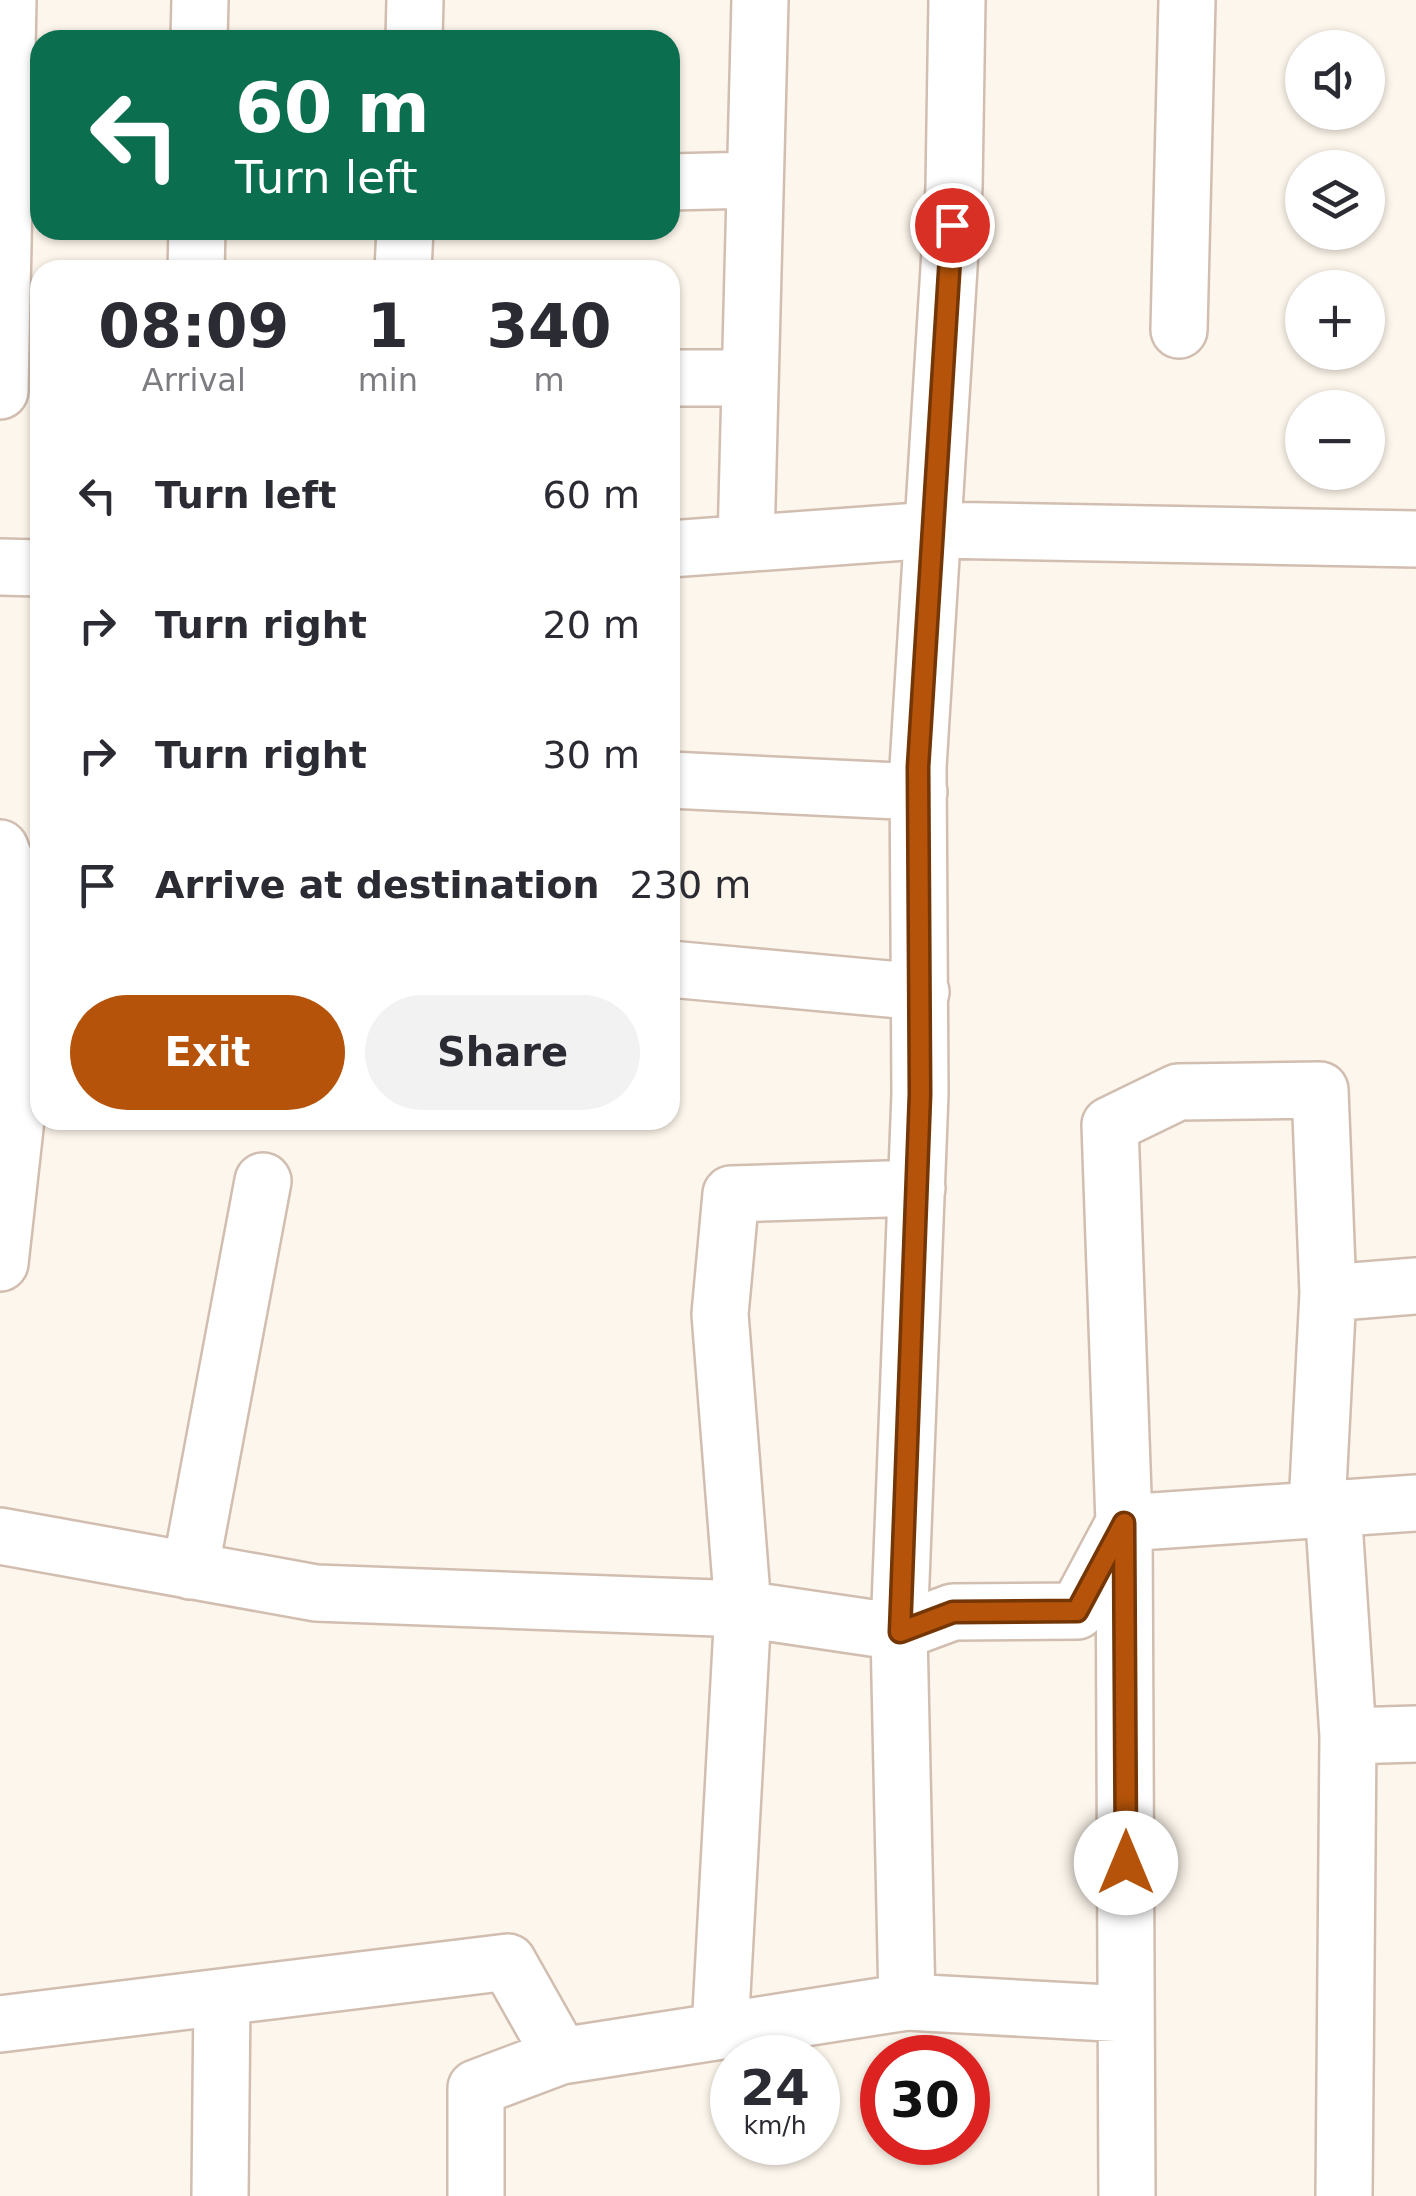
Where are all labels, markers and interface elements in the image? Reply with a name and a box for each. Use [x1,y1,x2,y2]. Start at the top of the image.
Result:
map controls [1285,30,1385,490]
button: sound [1285,30,1385,130]
text: 60 m [235,67,430,149]
icon: left [70,70,200,200]
button: layers [1285,150,1385,250]
text: Turn left [235,151,418,204]
pin [910,183,995,268]
icon: arrive [925,198,980,253]
button: + [1285,270,1385,370]
text: 08:09 [98,291,289,361]
text: 1 [367,291,409,361]
text: 340 [486,291,612,361]
text: Arrival [142,361,246,399]
text: min [358,361,418,399]
text: m [533,361,565,399]
button: − [1285,390,1385,490]
icon: left [70,468,125,523]
text: Turn left [155,473,336,517]
text: 60 m [543,473,640,517]
icon: right [70,598,125,653]
text: Turn right [155,603,367,647]
text: 20 m [543,603,640,647]
icon: right [70,728,125,783]
text: Turn right [155,733,367,777]
text: 30 m [543,733,640,777]
icon: arrive [70,858,125,913]
text: Arrive at destination [155,863,600,907]
text: 230 m [630,863,751,907]
button: Exit [70,995,345,1110]
button: Share [365,995,640,1110]
position arrow [1074,1811,1178,1915]
speed limit sign: 30 [860,2035,990,2165]
text: 24 [740,2059,810,2117]
text: km/h [743,2111,807,2140]

